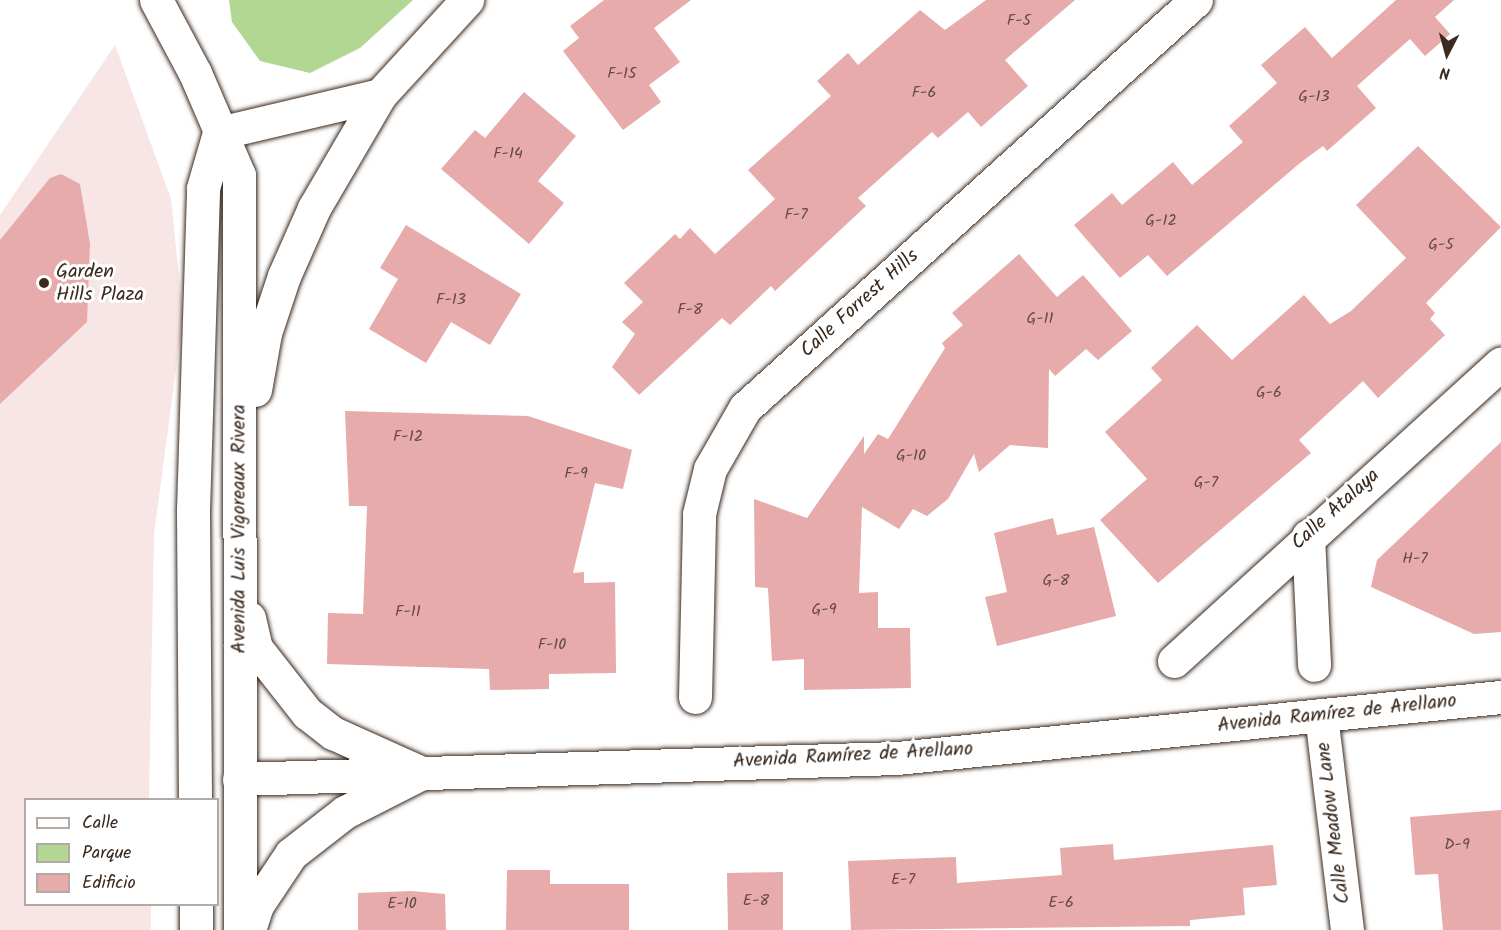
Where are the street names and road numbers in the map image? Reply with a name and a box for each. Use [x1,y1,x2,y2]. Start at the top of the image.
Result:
street label: Calle Forrest Hills [796,245,924,363]
street label: Avenida Luis Vigoreaux Rivera [228,404,252,654]
street label: Calle Atalaya [1287,464,1385,556]
street label: Avenida Ramírez de Arellano [1216,690,1458,738]
street label: Avenida Ramírez de Arellano [732,738,974,774]
street label: Calle Meadow Lane [1312,741,1356,905]

